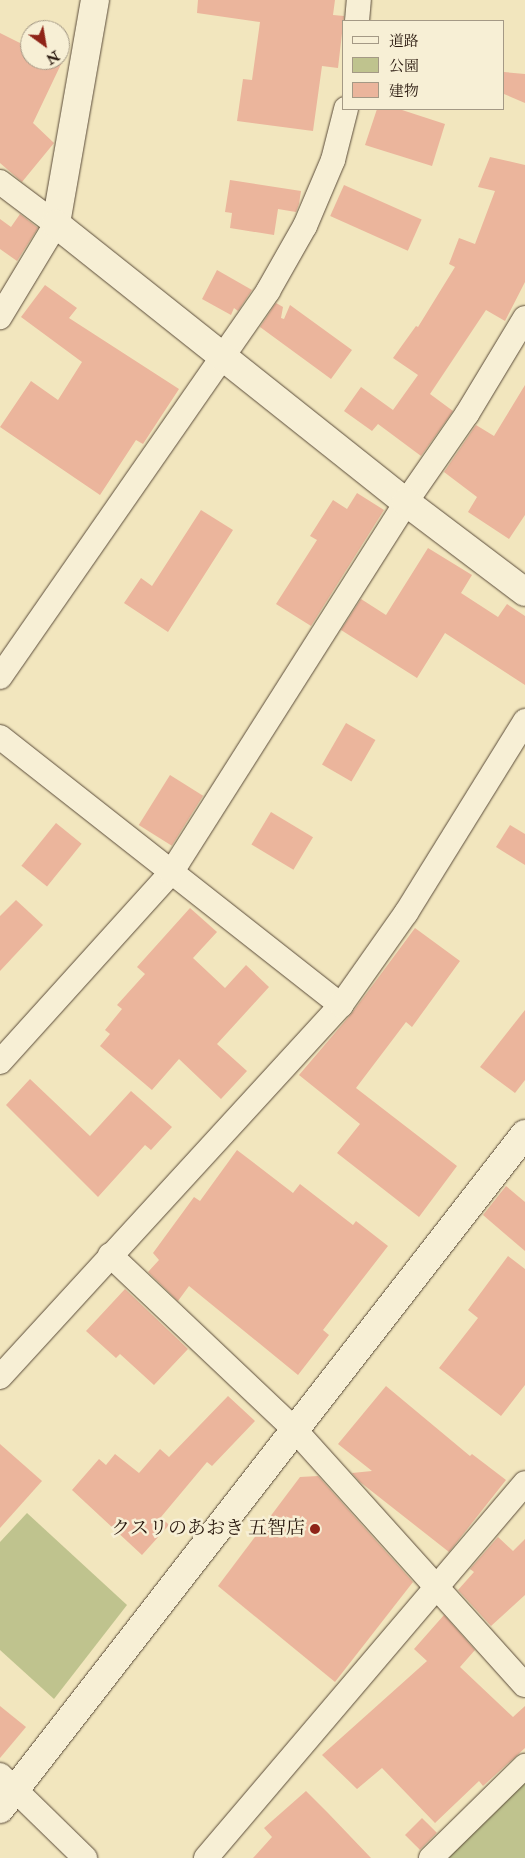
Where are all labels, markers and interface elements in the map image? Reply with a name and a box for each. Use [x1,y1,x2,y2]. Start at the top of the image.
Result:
north arrow [20,20,70,70]
legend [342,20,505,110]
text: 道路 [389,32,419,51]
text: N [43,47,63,68]
text: 公園 [389,57,419,76]
text: 建物 [389,82,419,101]
place label: クスリのあおき 五智店 [111,1518,305,1540]
marker: クスリのあおき 五智店 [309,1523,321,1535]

